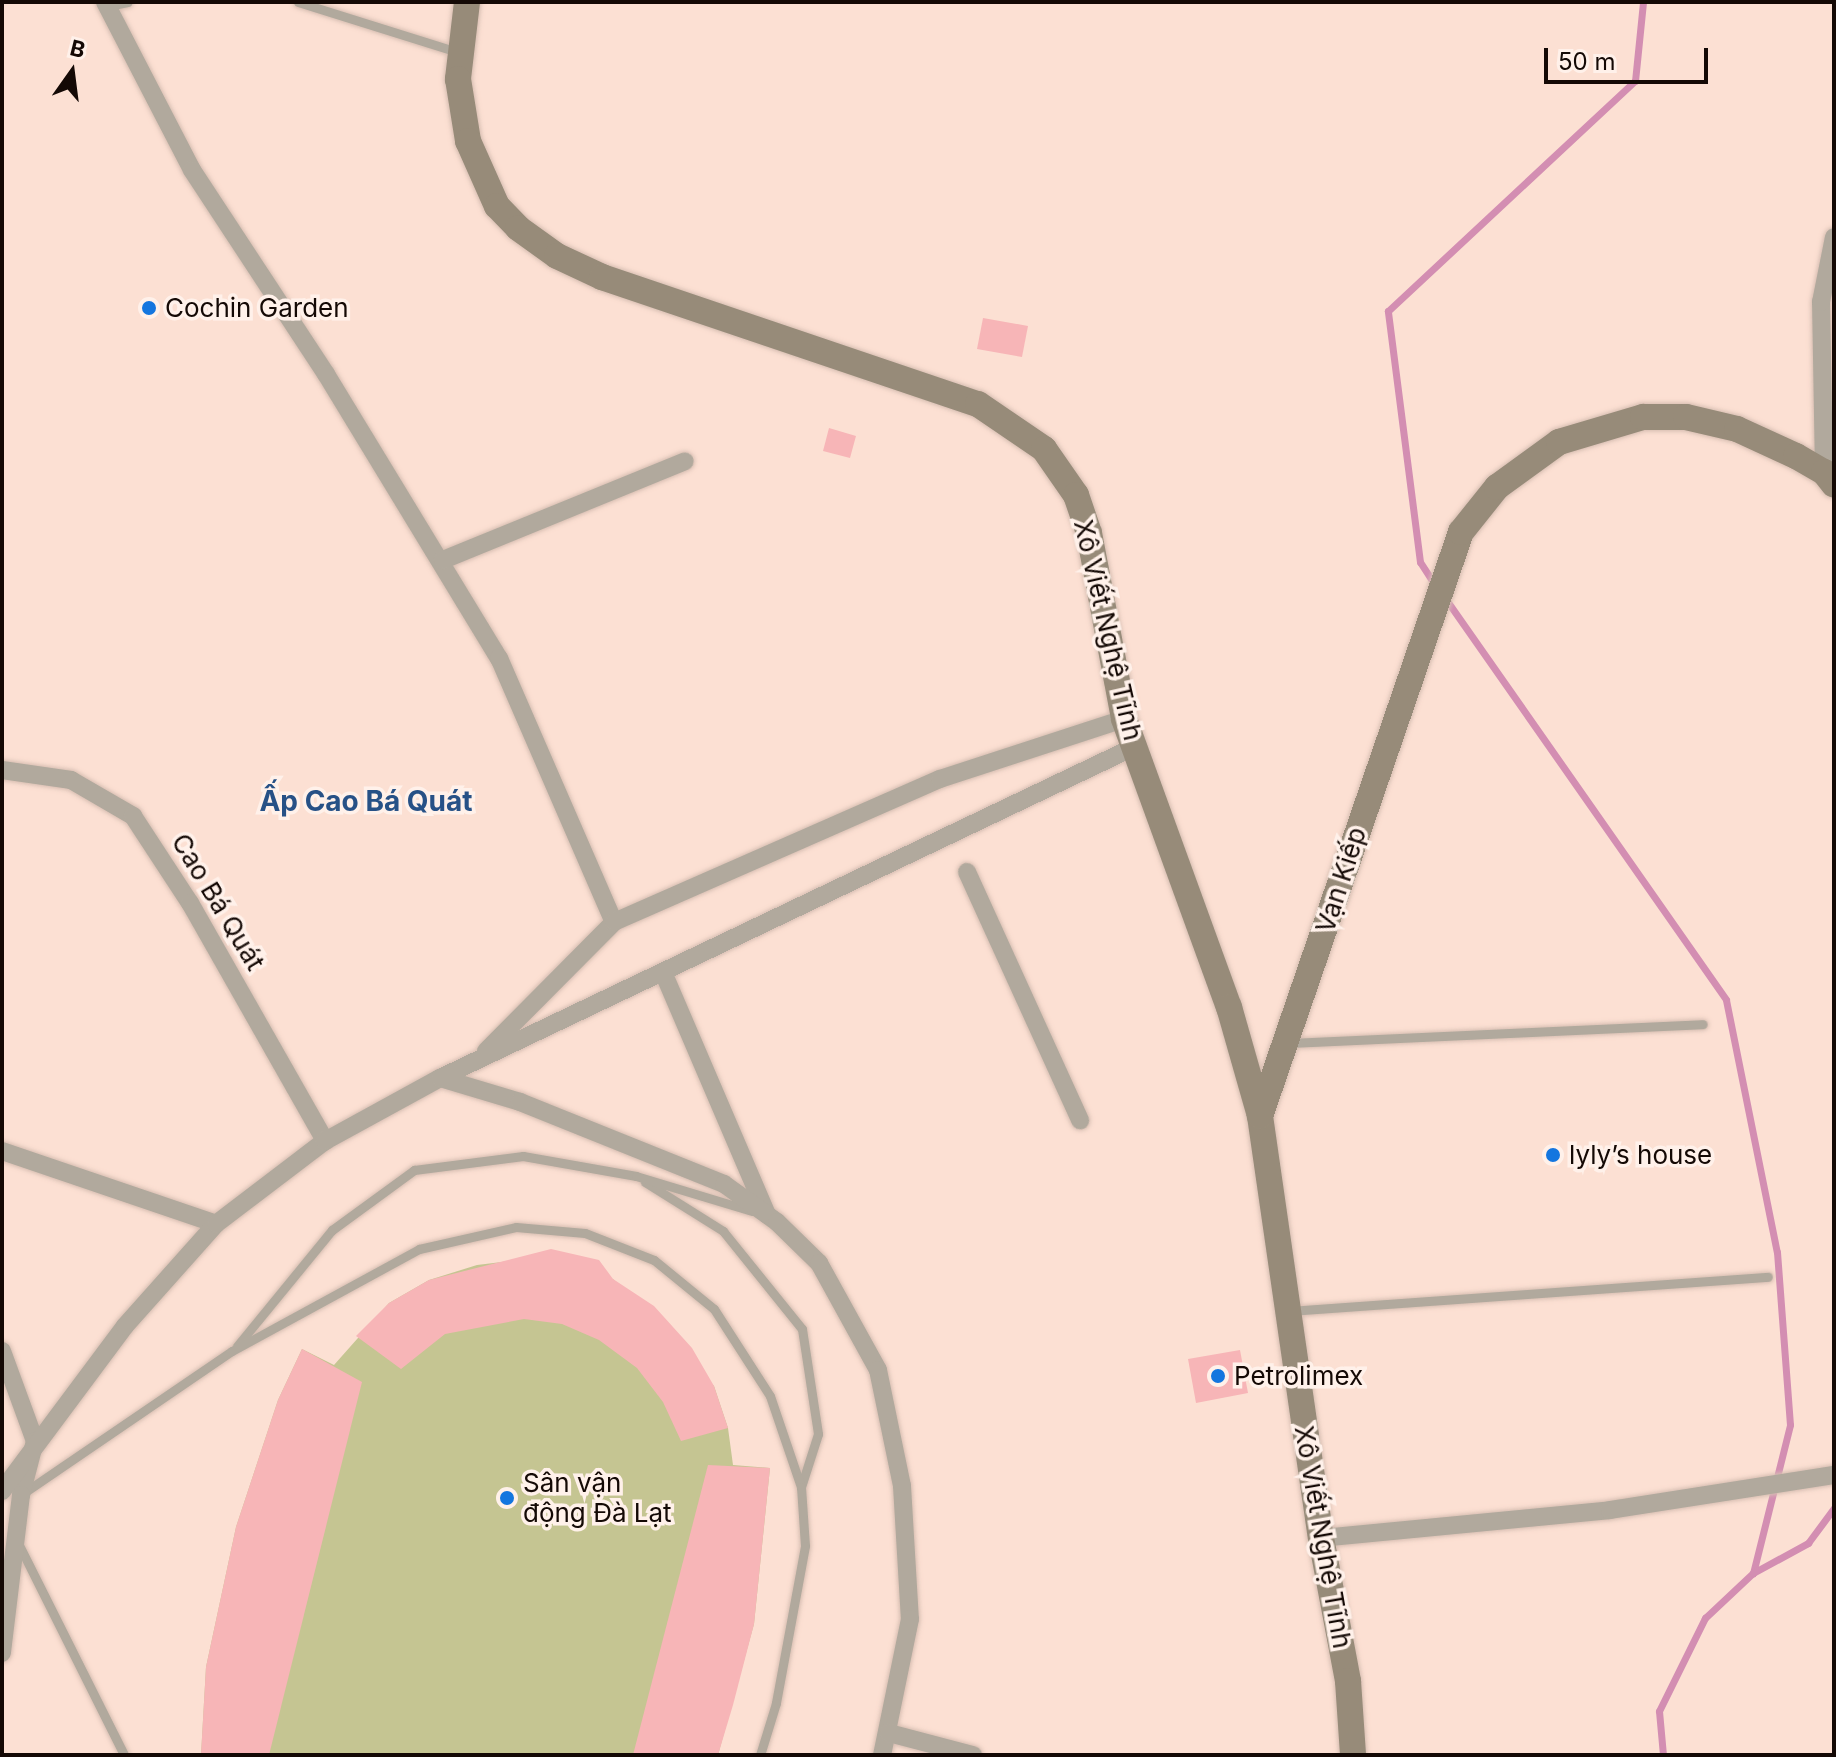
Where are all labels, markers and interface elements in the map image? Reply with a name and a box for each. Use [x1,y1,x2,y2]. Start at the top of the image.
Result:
north arrow [32,32,112,112]
scale bar [1548,32,1712,82]
text: B [68,34,88,63]
text: 50 m [1558,47,1616,76]
place label: Cochin Garden [165,292,349,324]
marker: Cochin Garden [140,299,158,317]
street label: Xô Viết Nghệ Tĩnh [1067,517,1149,743]
district label: Ấp Cao Bá Quát [259,784,473,818]
street label: Vạn Kiếp [1309,823,1373,937]
street label: Cao Bá Quát [165,828,271,976]
place label: lyly’s house [1569,1139,1712,1171]
marker: lyly’s house [1544,1146,1562,1164]
place label: Petrolimex [1234,1360,1363,1392]
marker: Petrolimex [1209,1367,1227,1385]
street label: Xô Viết Nghệ Tĩnh [1288,1423,1358,1651]
place label: Sân vận động Đà Lạt [523,1467,672,1528]
marker: Sân vận động Đà Lạt [498,1489,516,1507]

